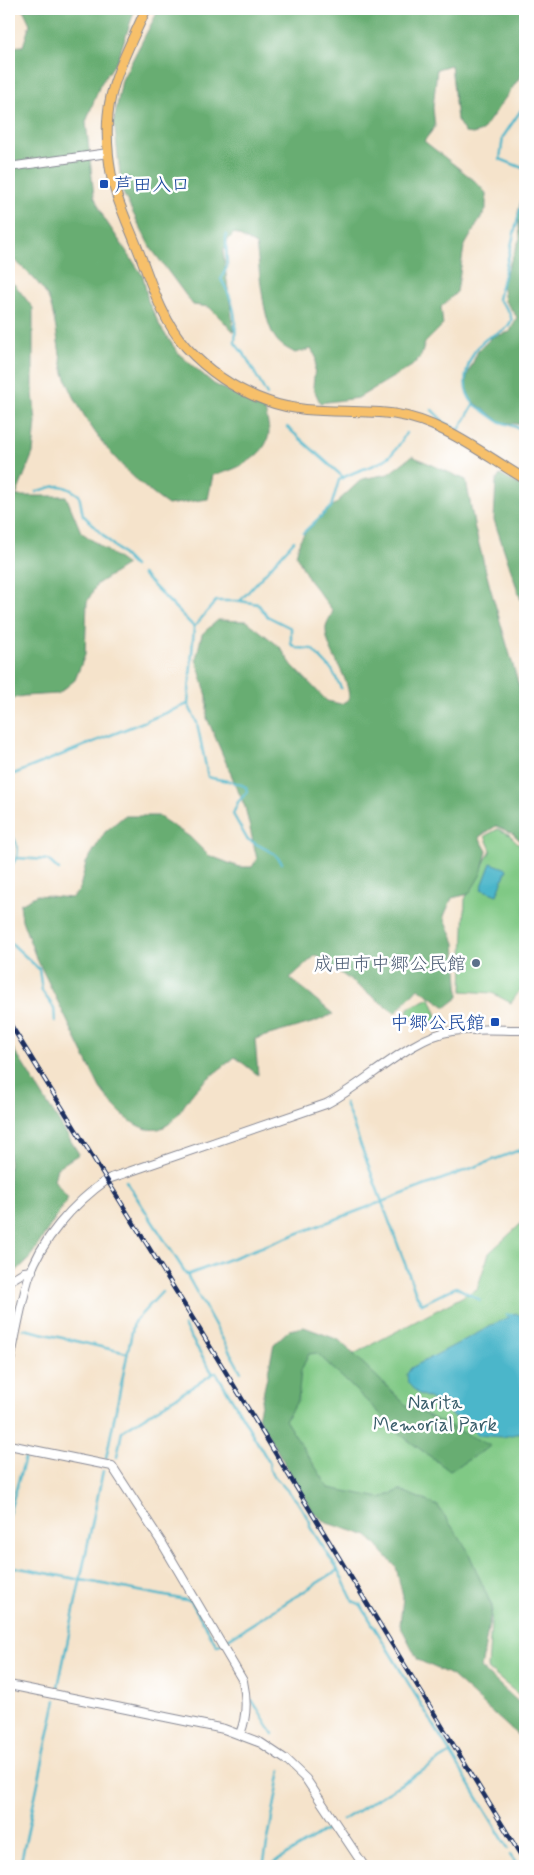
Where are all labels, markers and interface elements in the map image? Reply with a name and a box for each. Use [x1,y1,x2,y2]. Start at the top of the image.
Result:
place label: 芦田入口 [114,173,190,198]
marker: 芦田入口 [98,178,110,190]
place label: 成田市中郷公民館 [314,952,466,977]
marker: 成田市中郷公民館 [470,957,482,969]
place label: 中郷公民館 [390,1011,485,1036]
marker: 中郷公民館 [489,1016,501,1028]
park label: Narita Memorial Park [373,1391,497,1438]

